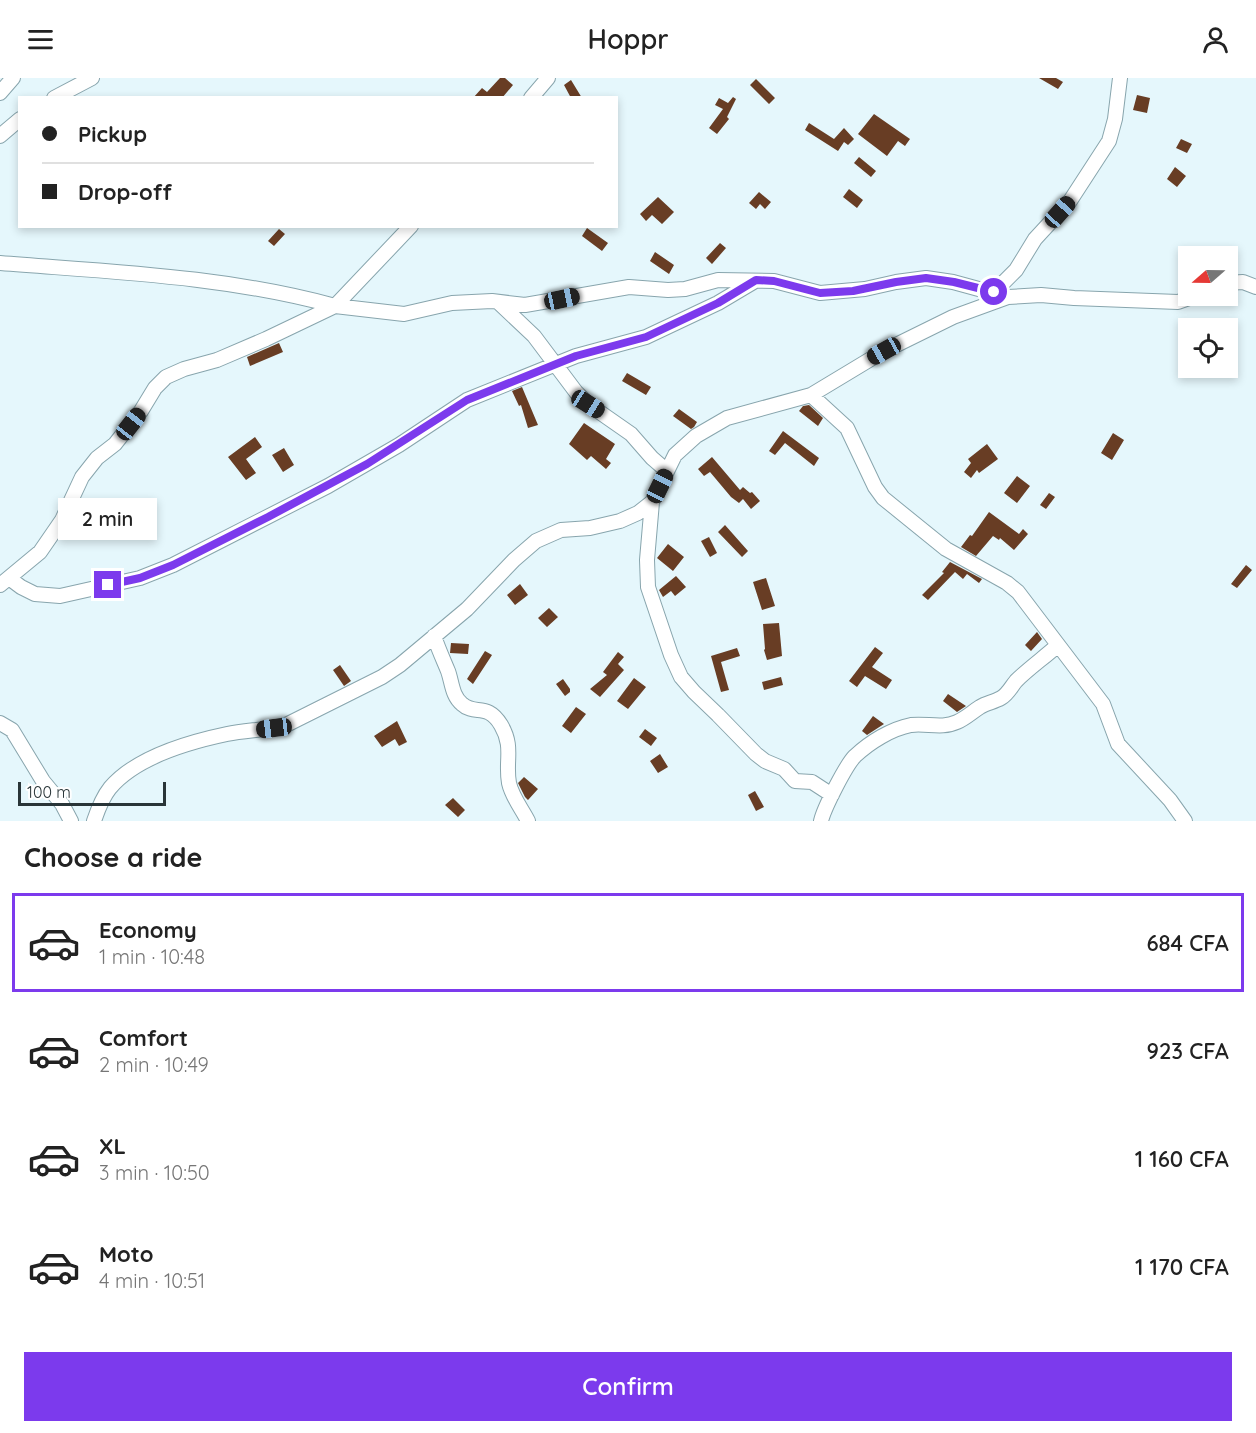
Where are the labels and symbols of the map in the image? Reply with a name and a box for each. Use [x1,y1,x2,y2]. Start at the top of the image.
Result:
car [1041,193,1079,231]
north arrow [1178,246,1238,306]
route start [980,278,1007,305]
car [543,286,581,312]
car [864,334,904,368]
car [568,387,608,421]
car [113,404,149,444]
car [644,466,676,506]
callout: 2 min [58,498,158,540]
route end [94,571,121,598]
car [255,717,293,739]
scale bar [18,779,166,806]

